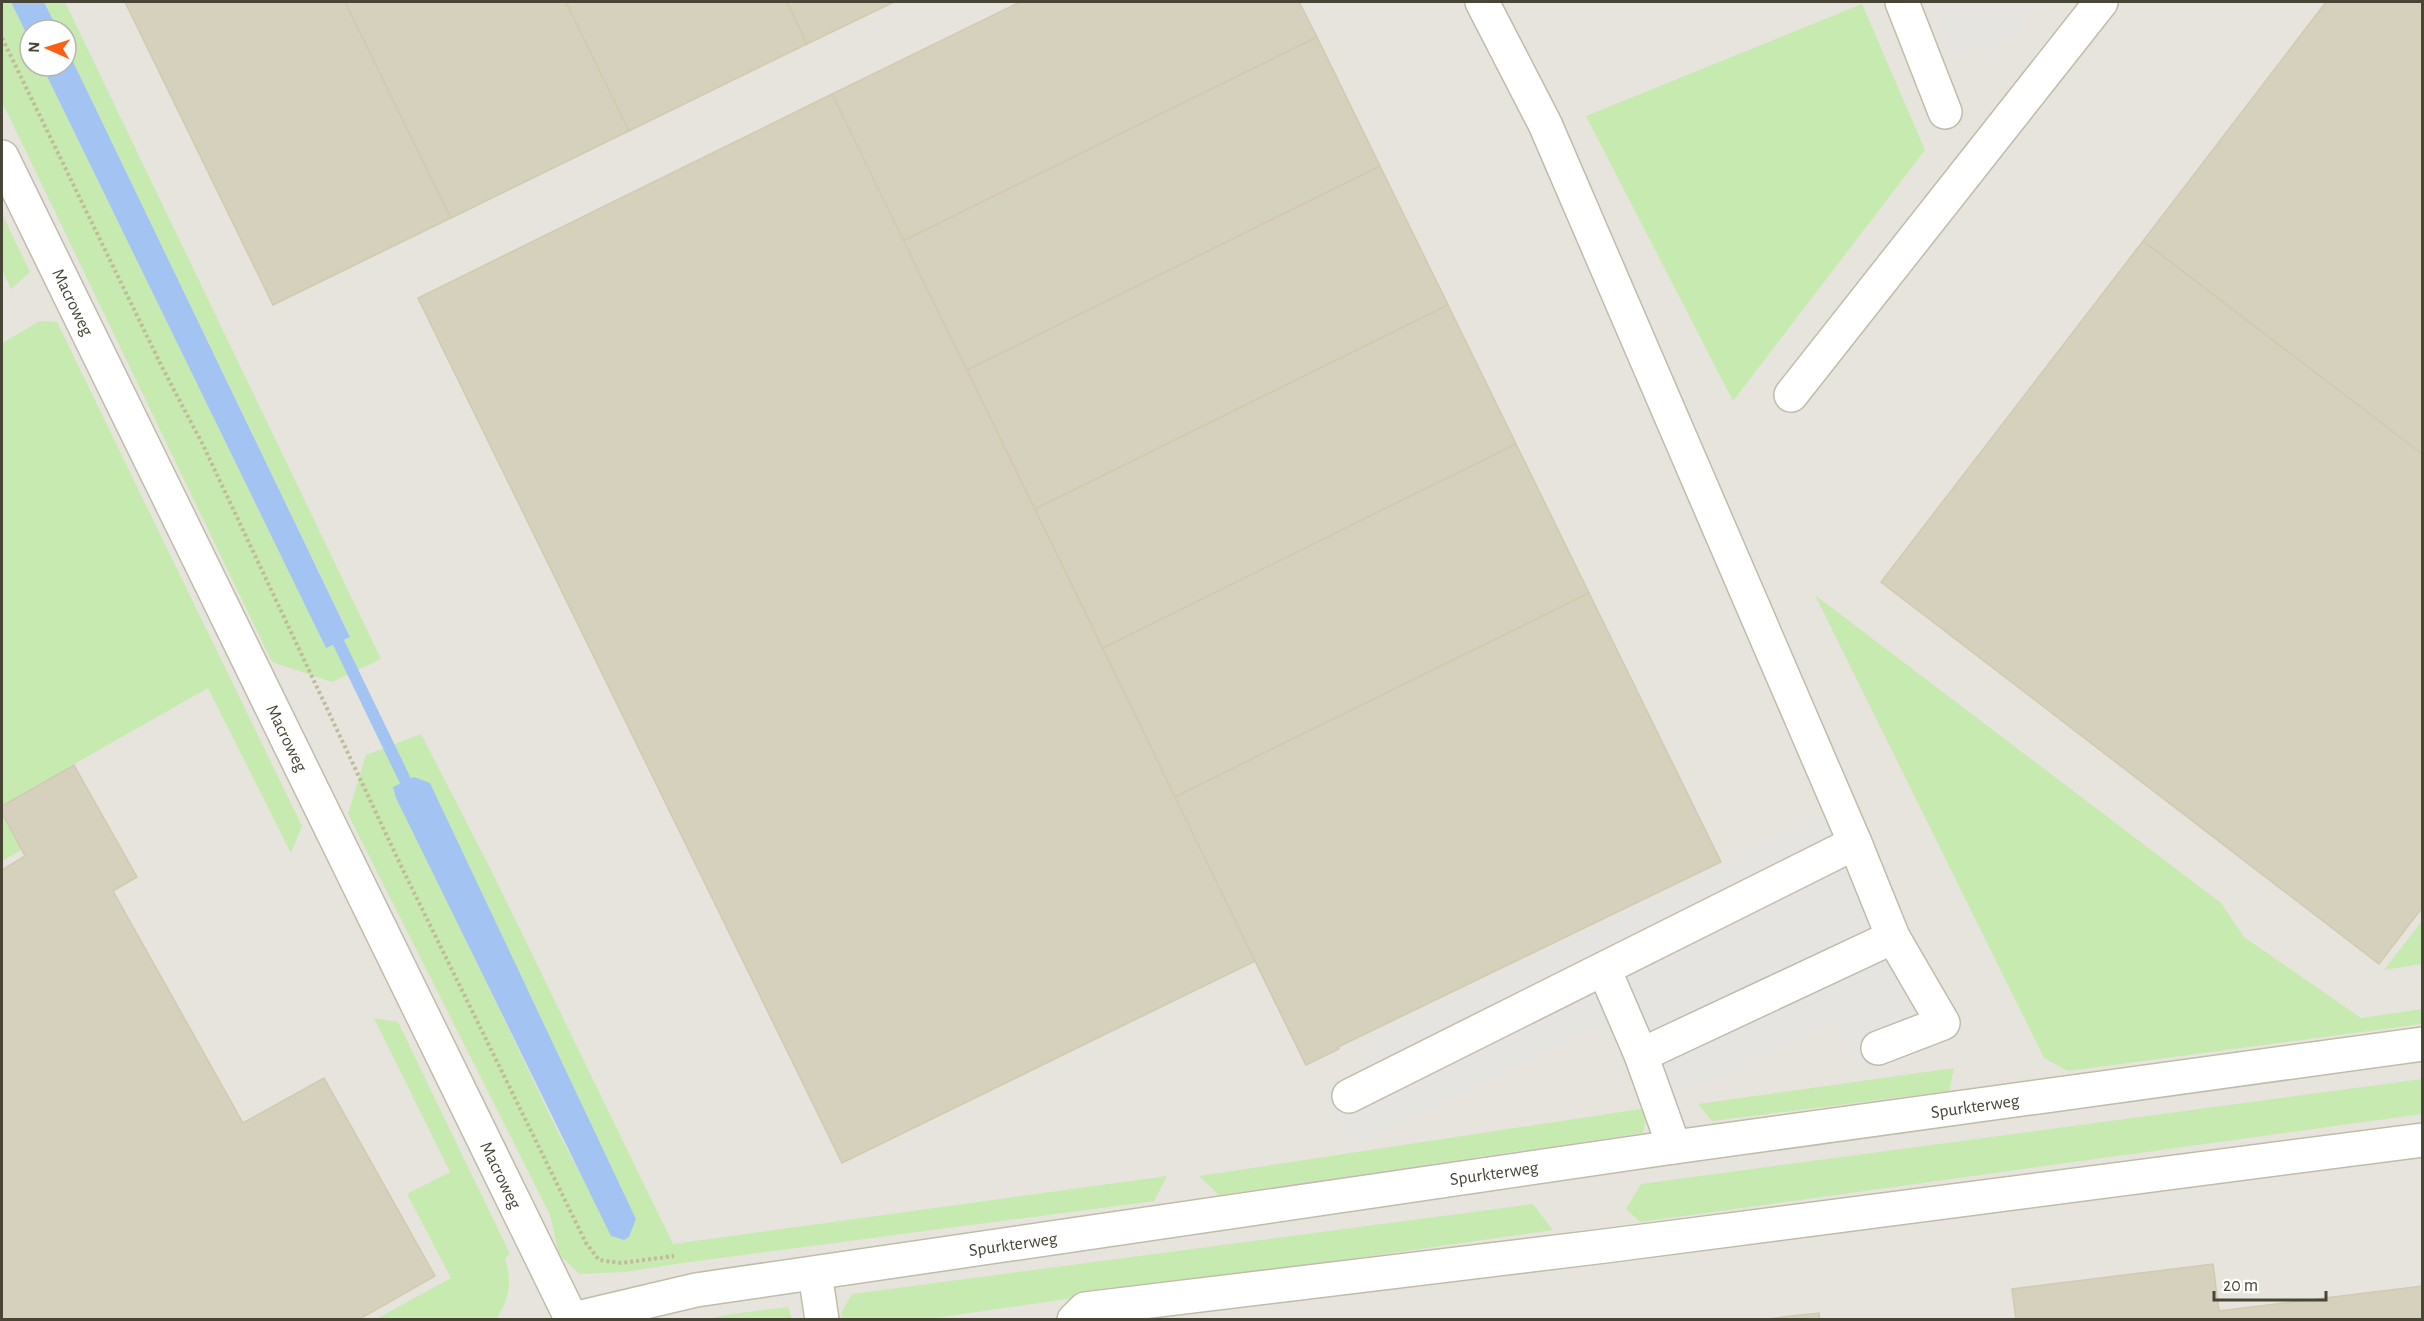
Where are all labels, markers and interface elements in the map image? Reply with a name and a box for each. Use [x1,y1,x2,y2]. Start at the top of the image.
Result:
north arrow [18,18,78,78]
text: N [26,41,42,53]
street label: Macroweg [48,266,96,339]
street label: Macroweg [262,702,310,775]
street label: Spurkterweg [1930,1092,2021,1122]
street label: Macroweg [476,1139,524,1212]
street label: Spurkterweg [1449,1159,1540,1189]
street label: Spurkterweg [968,1230,1059,1260]
scale bar [2214,1264,2326,1302]
text: 20 m [2223,1277,2258,1295]

